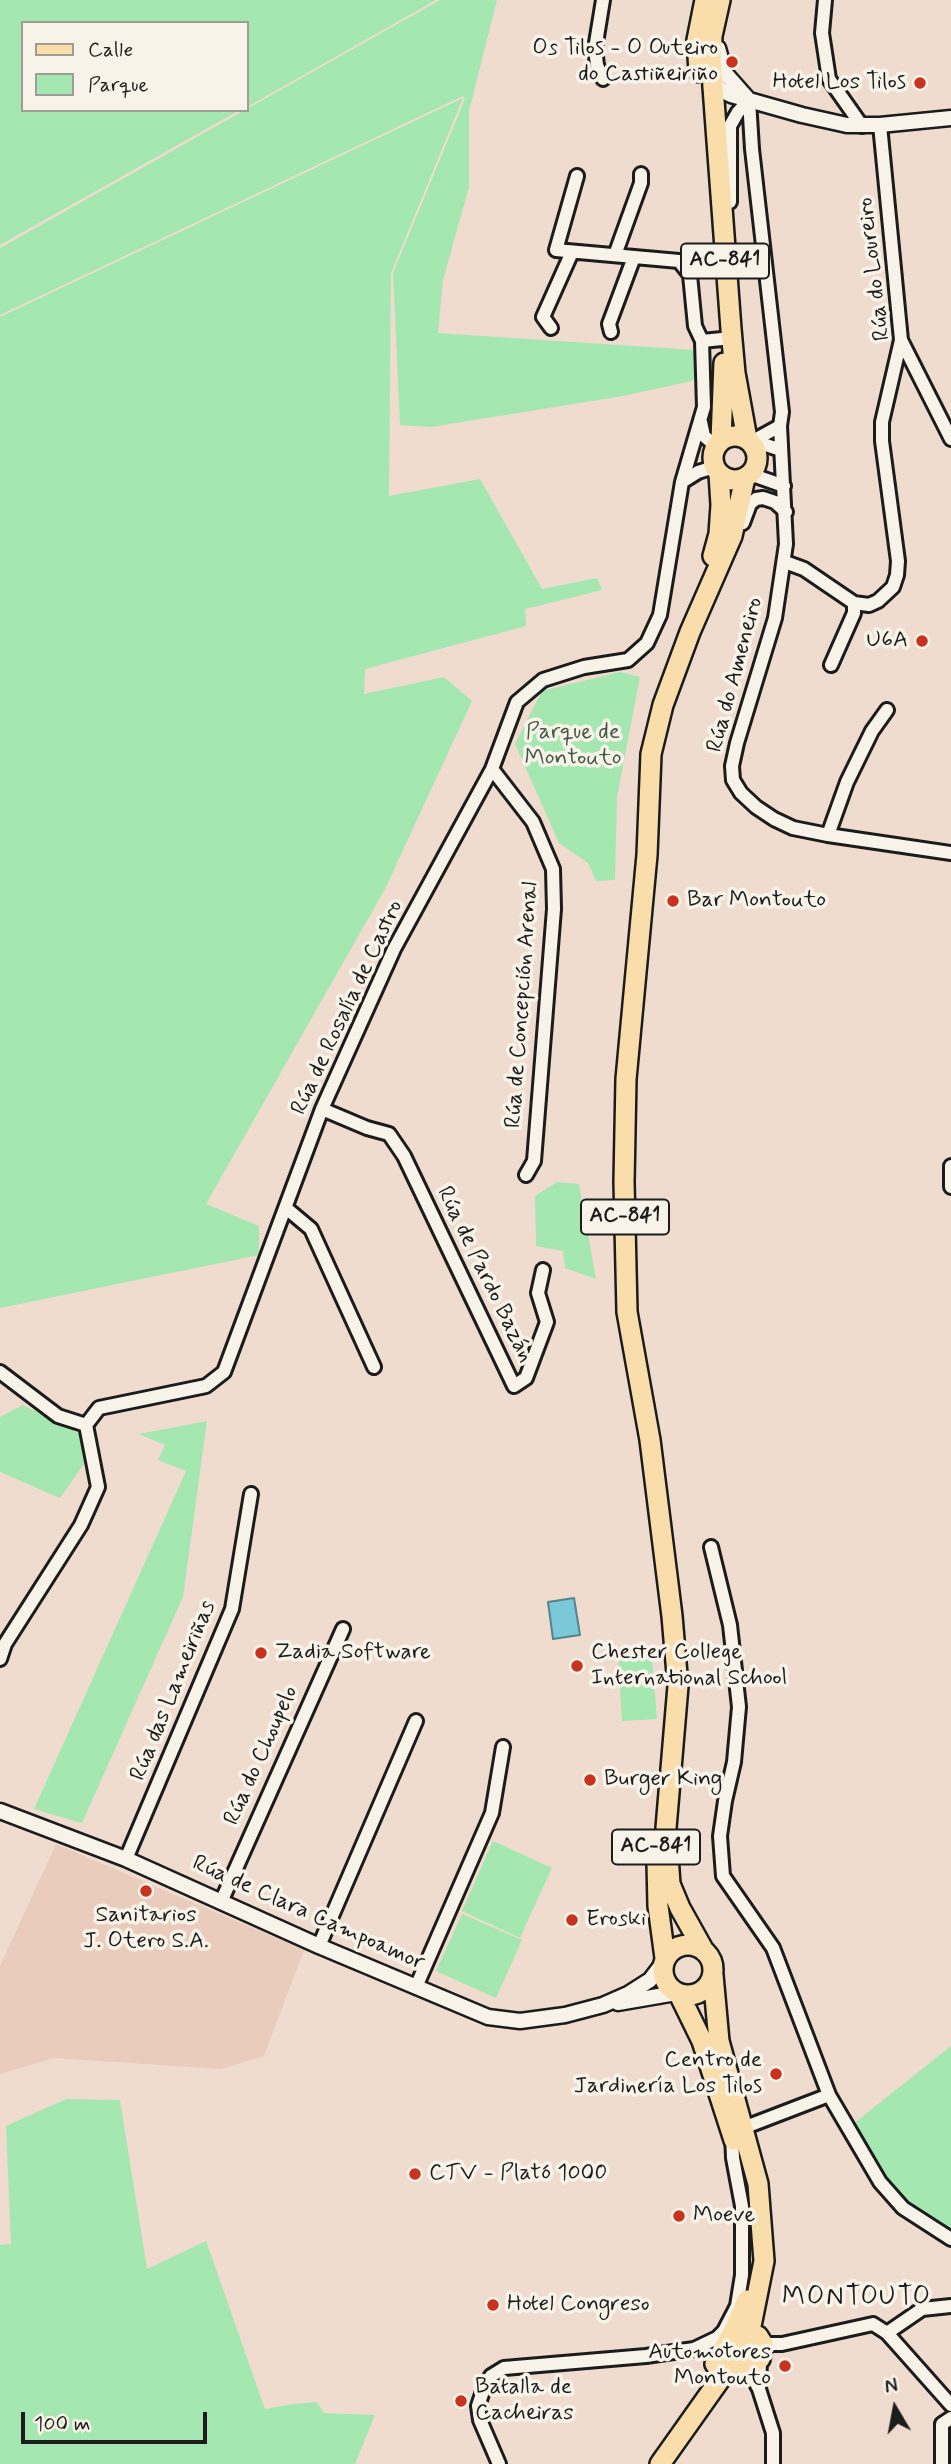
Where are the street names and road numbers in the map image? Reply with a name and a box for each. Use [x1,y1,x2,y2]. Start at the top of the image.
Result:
street label: Rúa do Loureiro [853,196,897,342]
road number: AC-841 [681,244,769,278]
street label: Rúa do Ameneiro [702,594,770,756]
street label: Rúa de Concepción Arenal [501,881,545,1129]
street label: Rúa de Rosalía de Castro [286,896,410,1120]
street label: Rúa de Pardo Bazán [429,1182,539,1368]
road number: AC-841 [581,1200,669,1234]
street label: Rúa das Lameiriñas [125,1597,223,1785]
street label: Rúa do Choupelo [219,1682,305,1830]
road number: AC-841 [612,1829,700,1864]
street label: Rúa de Clara Campoamor [188,1850,428,1978]

